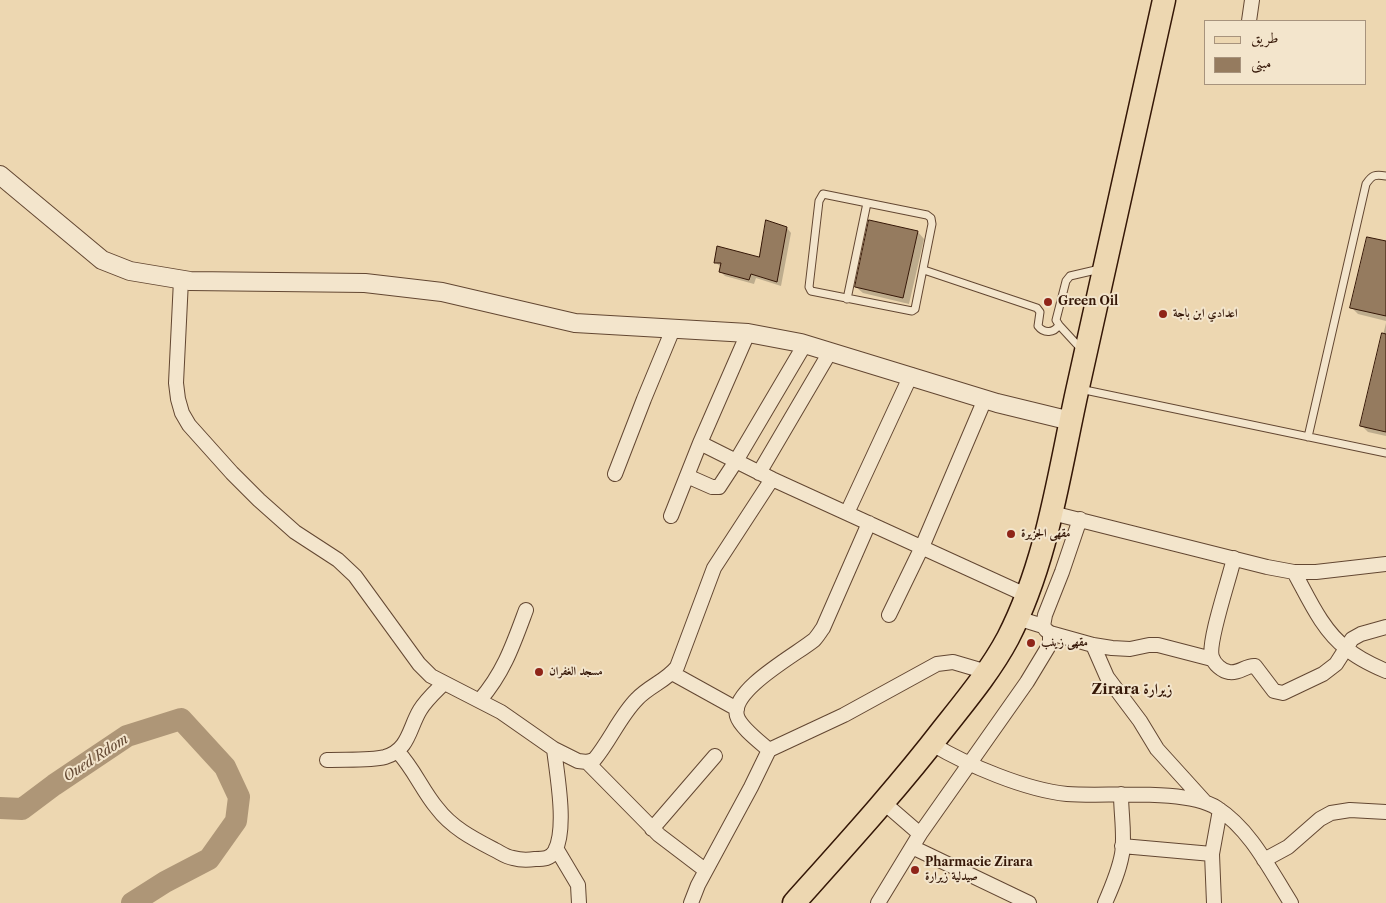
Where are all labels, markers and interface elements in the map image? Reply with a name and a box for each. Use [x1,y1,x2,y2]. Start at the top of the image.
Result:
legend [1204,20,1366,85]
text: طريق [1251,28,1278,47]
text: مبنى [1251,53,1271,72]
place label: Green Oil [1058,295,1118,309]
marker: Green Oil [1042,296,1054,308]
place label: اعدادي ابن باجة [1173,307,1238,321]
marker: اعدادي ابن باجة [1157,308,1169,320]
place label: مقهى الجزيرة [1021,527,1070,541]
marker: مقهى الجزيرة [1005,528,1017,540]
place label: مقهى زينب [1041,636,1088,650]
marker: مقهى زينب [1025,637,1037,649]
place label: مسجد الغفران [549,665,603,679]
marker: مسجد الغفران [533,666,545,678]
district label: Zirara زيرارة [1092,681,1172,699]
water label: Oued Rdom [60,731,132,785]
place label: Pharmacie Zirara صيدلية زيرارة [925,856,1033,884]
marker: Pharmacie Zirara صيدلية زيرارة [909,864,921,876]

